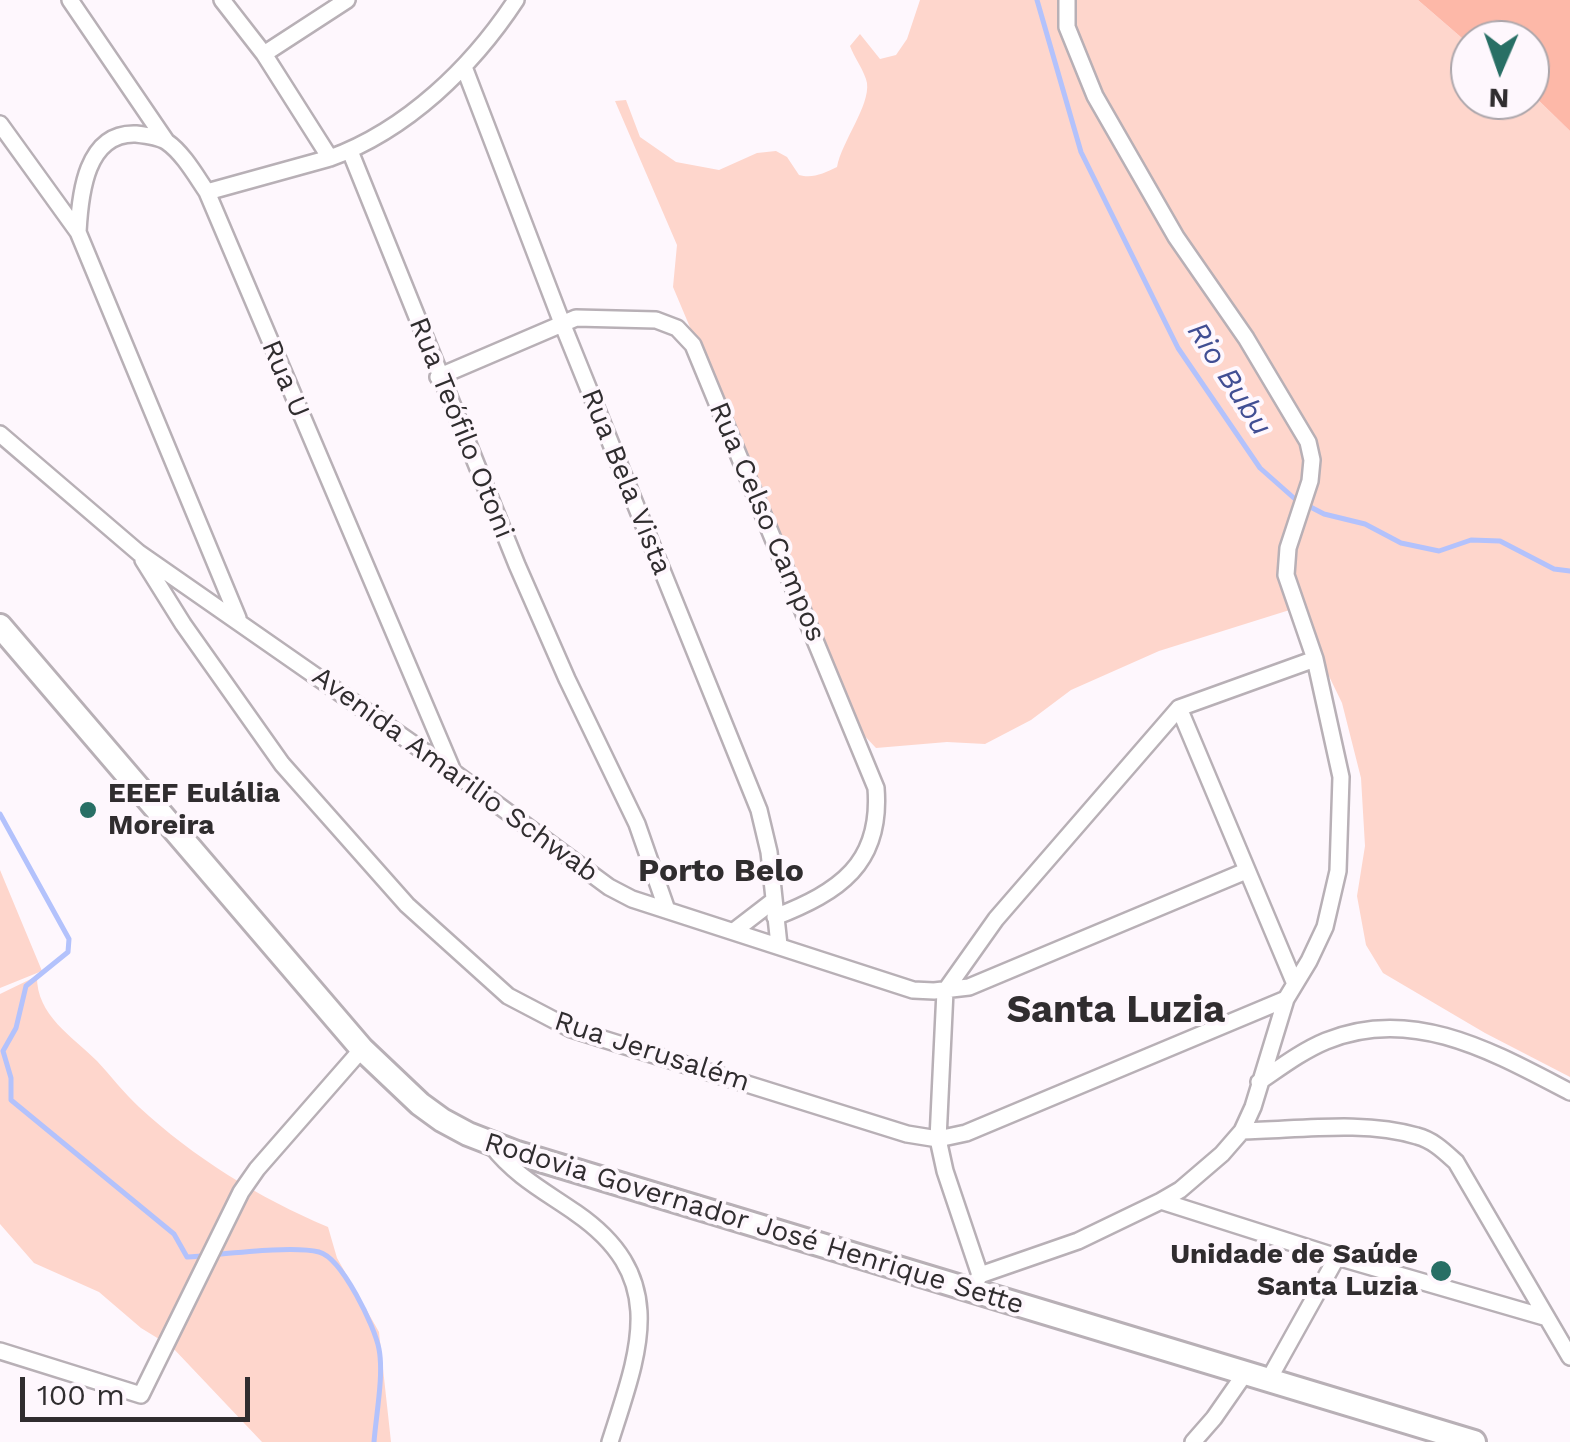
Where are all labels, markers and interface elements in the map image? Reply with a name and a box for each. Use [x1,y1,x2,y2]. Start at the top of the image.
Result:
north arrow [1450,20,1550,120]
text: N [1488,82,1510,115]
street label: Rua Teófilo Otoni [401,313,521,543]
water label: Rio Bubu [1179,315,1279,443]
street label: Rua U [254,335,316,423]
street label: Rua Bela Vista [573,384,679,580]
street label: Rua Celso Campos [701,397,833,647]
street label: Avenida Amarilio Schwab [305,660,605,890]
place label: EEEF Eulália Moreira [108,777,280,843]
marker: EEEF Eulália Moreira [77,799,99,821]
district label: Porto Belo [638,853,804,891]
district label: Santa Luzia [1007,988,1225,1034]
street label: Rua Jerusalém [550,1005,754,1099]
street label: Rodovia Governador José Henrique Sette [480,1126,1028,1322]
place label: Unidade de Saúde Santa Luzia [1170,1238,1418,1304]
marker: Unidade de Saúde Santa Luzia [1428,1258,1454,1284]
scale bar [25,1357,255,1419]
text: 100 m [37,1377,125,1412]

